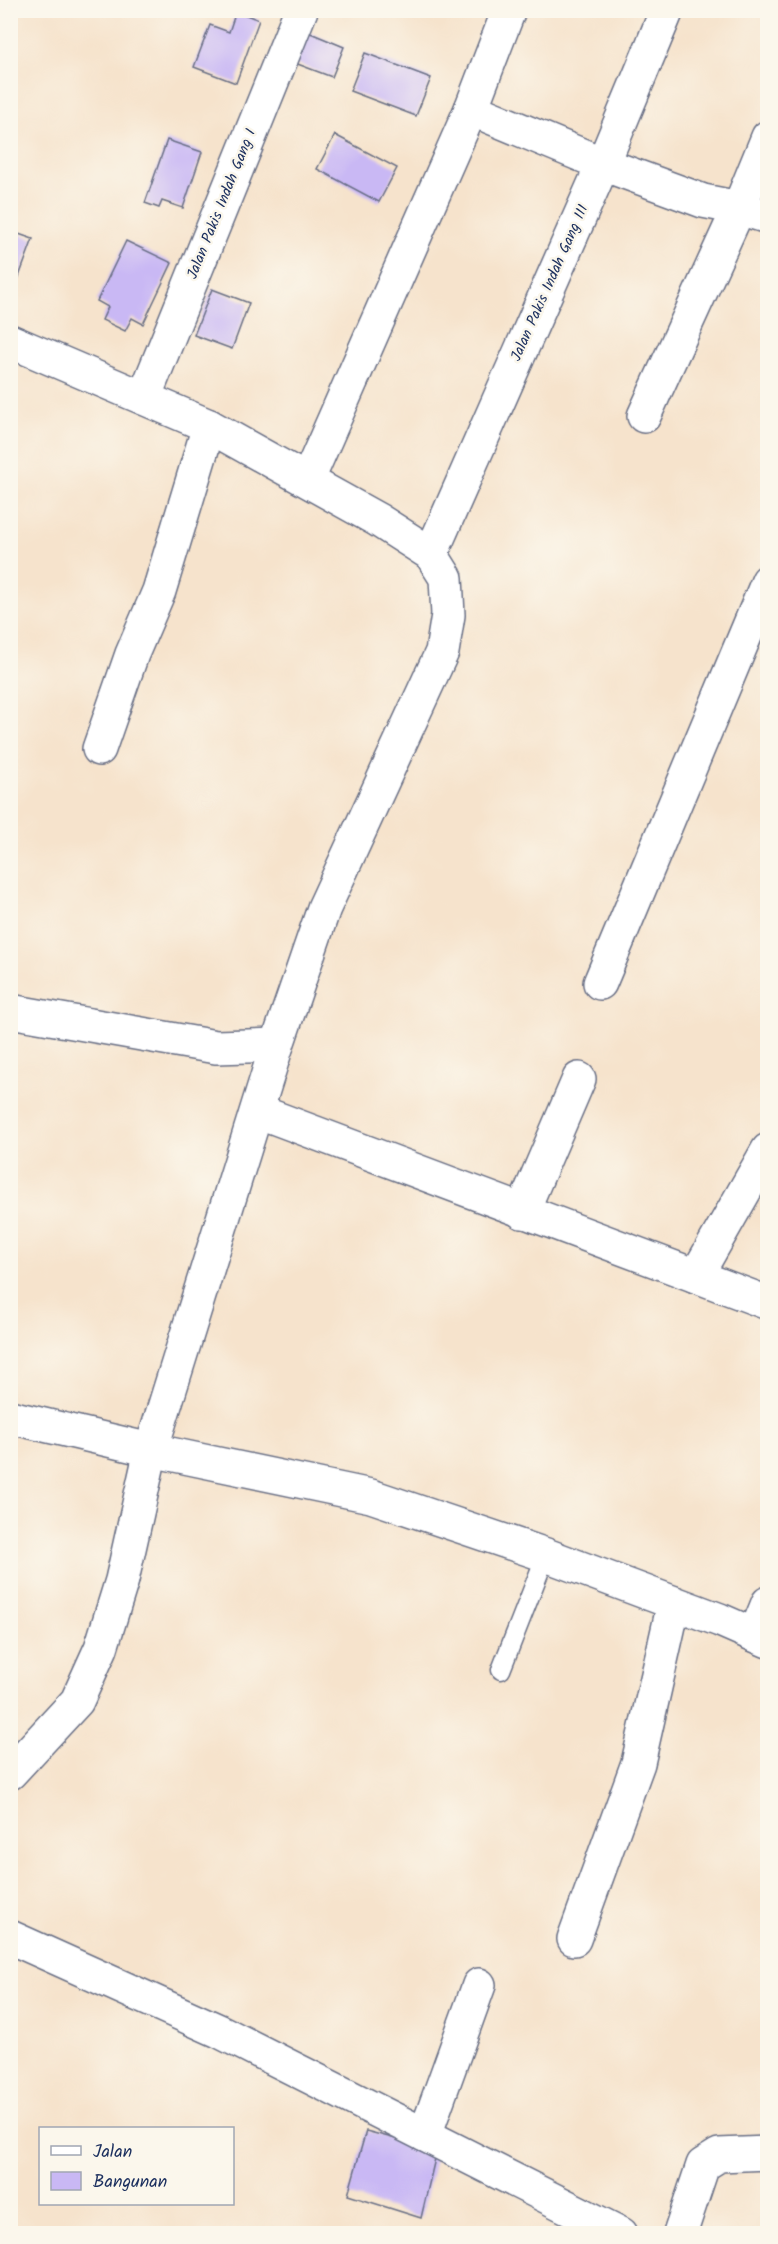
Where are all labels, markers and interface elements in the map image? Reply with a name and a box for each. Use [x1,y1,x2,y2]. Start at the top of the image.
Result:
street label: Jalan Pakis Indah Gang I [181,125,263,283]
street label: Jalan Pakis Indah Gang III [505,200,596,365]
legend [39,2127,234,2205]
text: Jalan [93,2138,132,2167]
text: Bangunan [93,2168,167,2197]

